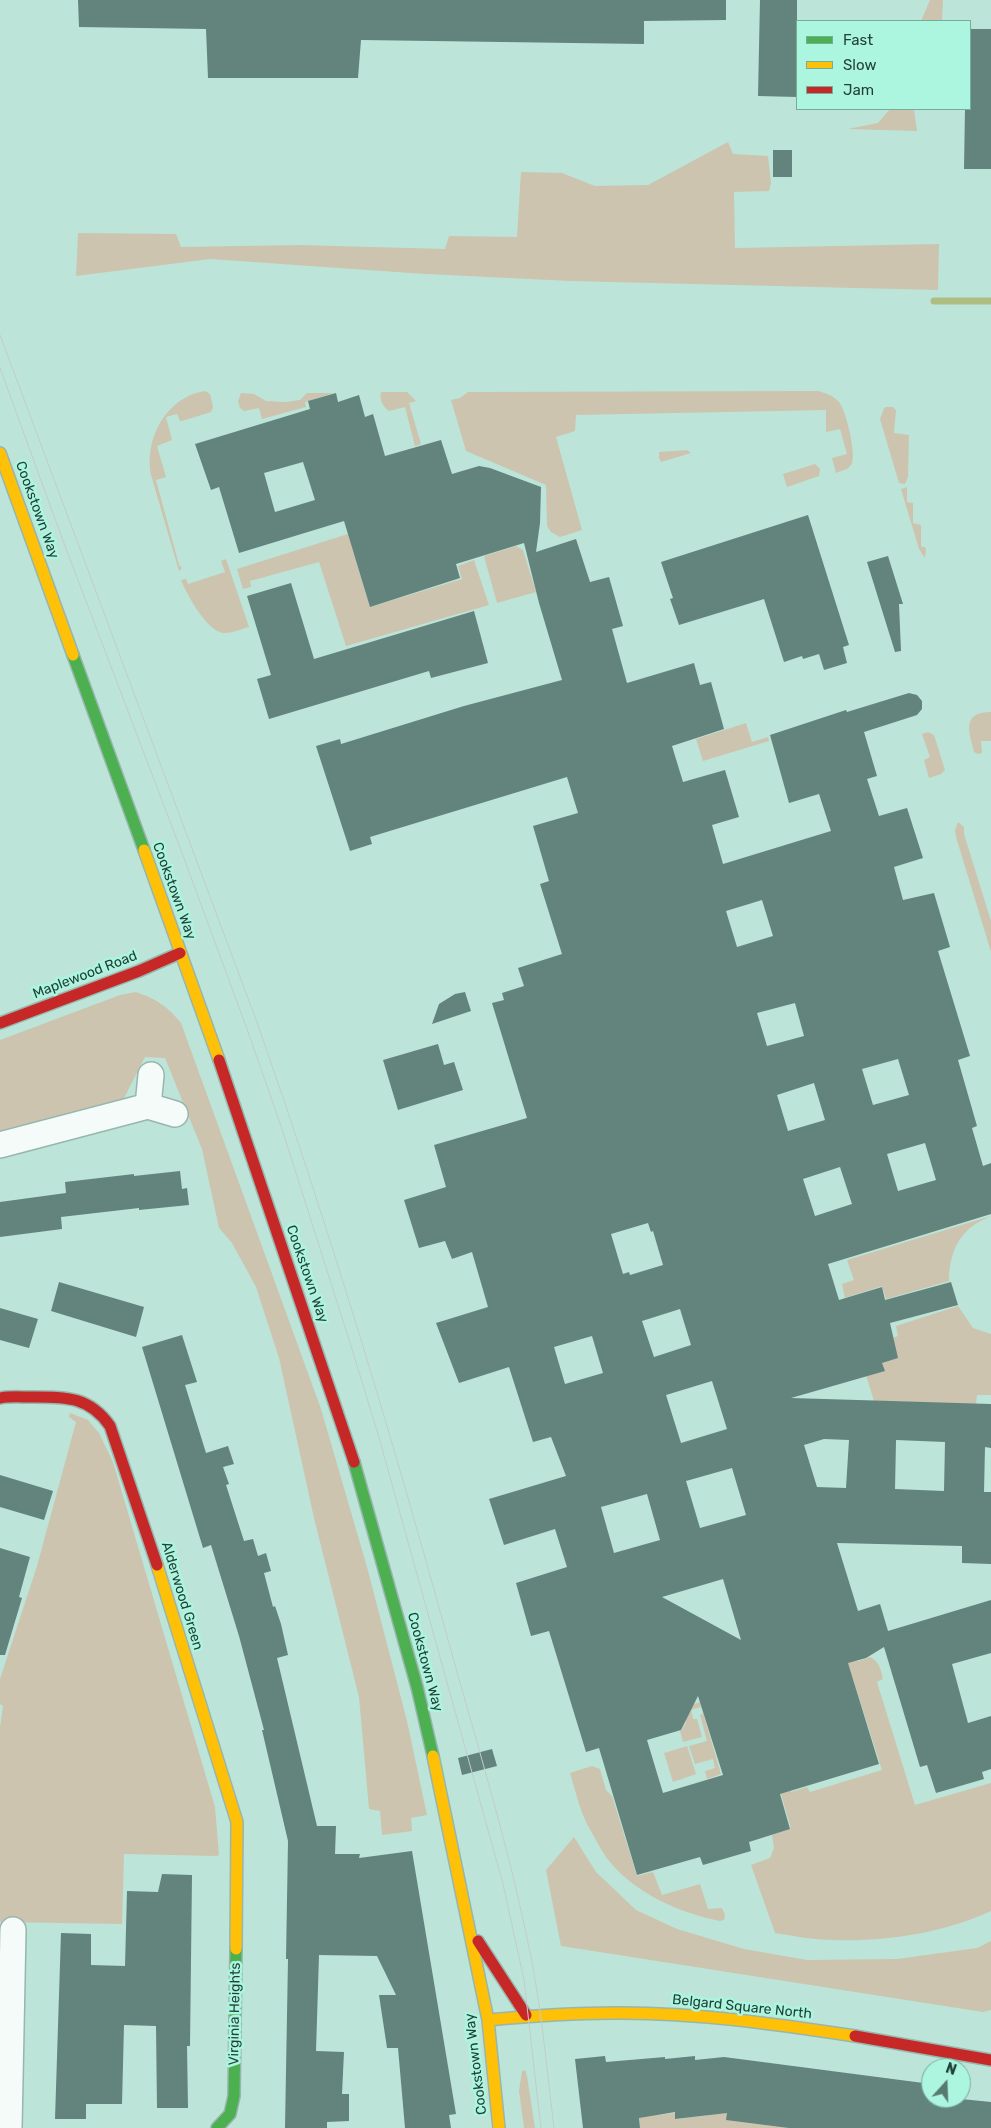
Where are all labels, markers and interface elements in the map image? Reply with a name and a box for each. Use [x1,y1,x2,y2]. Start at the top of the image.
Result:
legend [796,20,971,110]
text: Fast [843,31,873,49]
text: Slow [843,56,876,74]
text: Jam [843,81,874,99]
street label: Cookstown Way [12,459,62,561]
street label: Cookstown Way [149,840,199,942]
street label: Maplewood Road [31,947,139,1003]
street label: Cookstown Way [282,1223,332,1325]
street label: Alderwood Green [158,1540,206,1652]
street label: Cookstown Way [404,1610,446,1714]
street label: Virginia Heights [226,1962,244,2066]
street label: Belgard Square North [671,1991,813,2023]
street label: Cookstown Way [461,2012,491,2116]
north arrow [921,2058,971,2108]
text: N [943,2060,959,2079]

